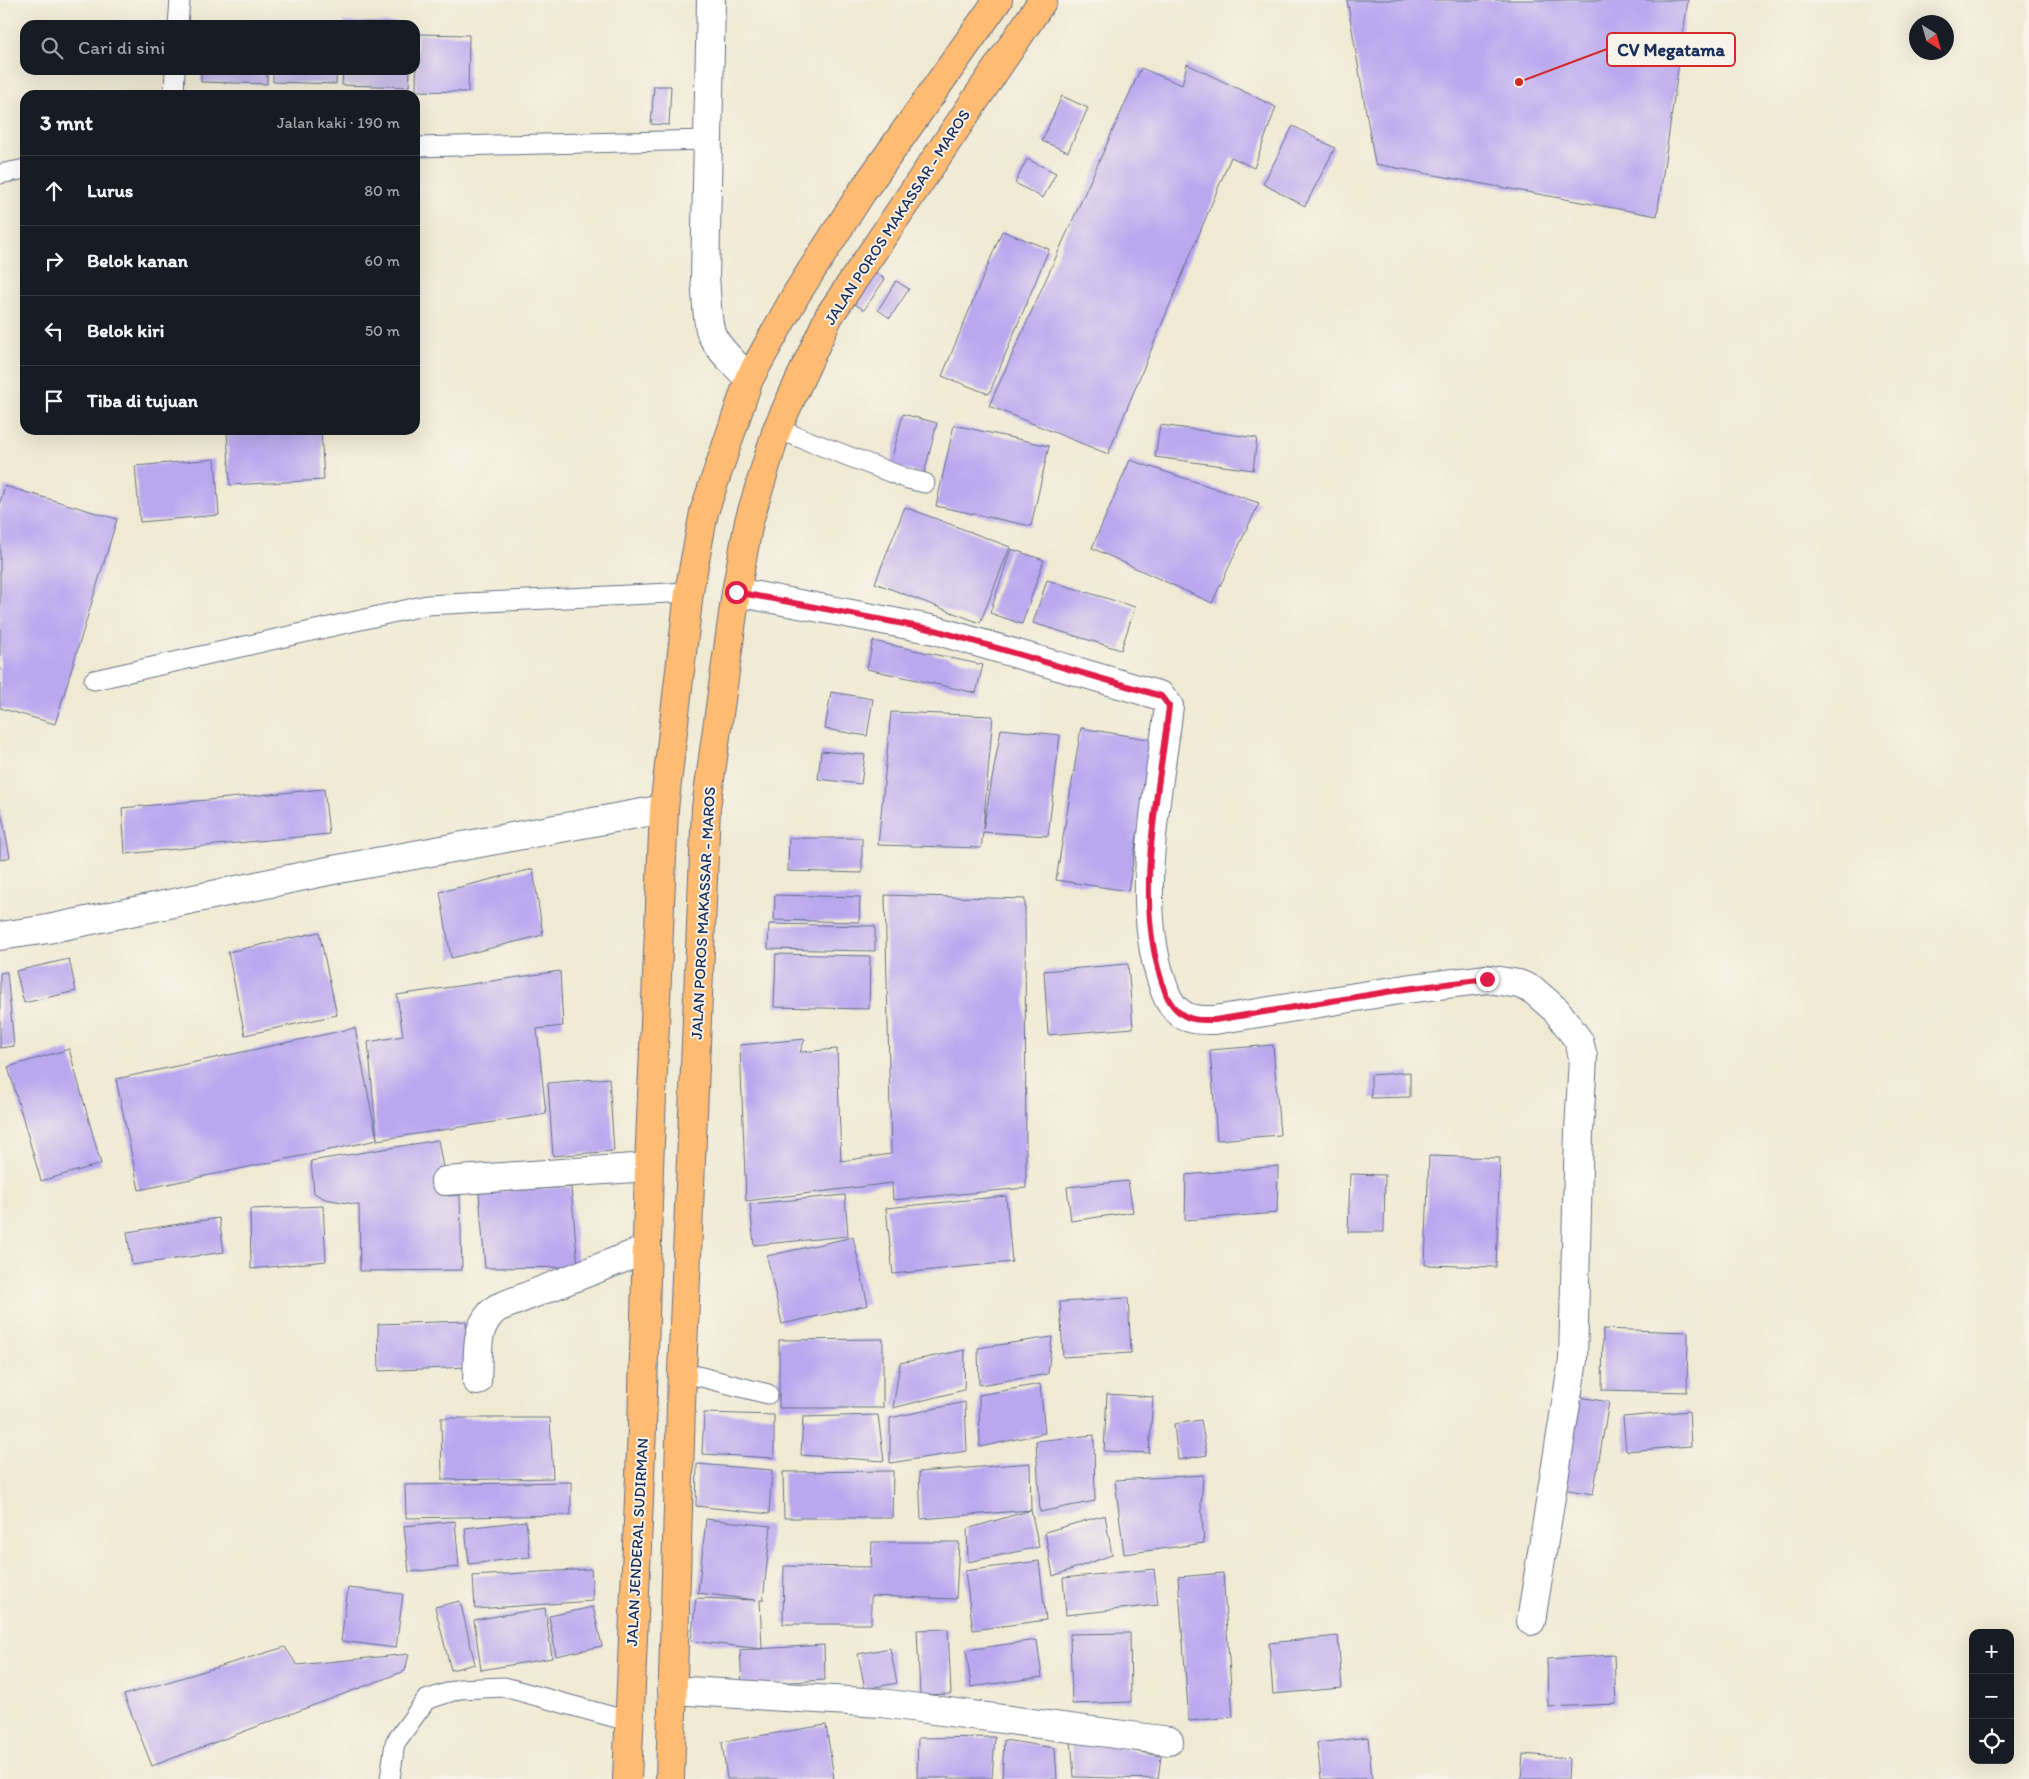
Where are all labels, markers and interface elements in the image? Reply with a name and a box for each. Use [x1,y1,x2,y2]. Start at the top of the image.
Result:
north arrow [1909,15,1954,60]
search box [20,20,420,75]
callout: CV Megatama [1607,33,1735,66]
icon: search [38,34,66,62]
text: Cari di sini [78,36,165,59]
text: CV Megatama [1617,39,1725,61]
street label: JALAN POROS MAKASSAR - MAROS [820,106,974,328]
text: 3 mnt [40,110,93,135]
text: Jalan kaki · 190 m [277,113,400,132]
icon: ahead [40,177,68,205]
text: Lurus [87,179,133,202]
text: 80 m [364,181,400,200]
icon: right [40,247,68,275]
text: Belok kanan [87,249,188,272]
text: 60 m [365,251,400,270]
icon: left [40,317,68,345]
text: Belok kiri [87,319,164,342]
text: 50 m [365,321,400,340]
icon: arrive [40,387,68,415]
text: Tiba di tujuan [87,389,198,412]
route start [725,581,748,604]
street label: JALAN POROS MAKASSAR - MAROS [687,786,719,1040]
route end [1476,968,1499,991]
street label: JALAN JENDERAL SUDIRMAN [622,1437,652,1647]
map controls [1969,1629,2014,1764]
button: + [1969,1629,2014,1674]
button: − [1969,1674,2014,1719]
button: locate [1969,1719,2014,1764]

